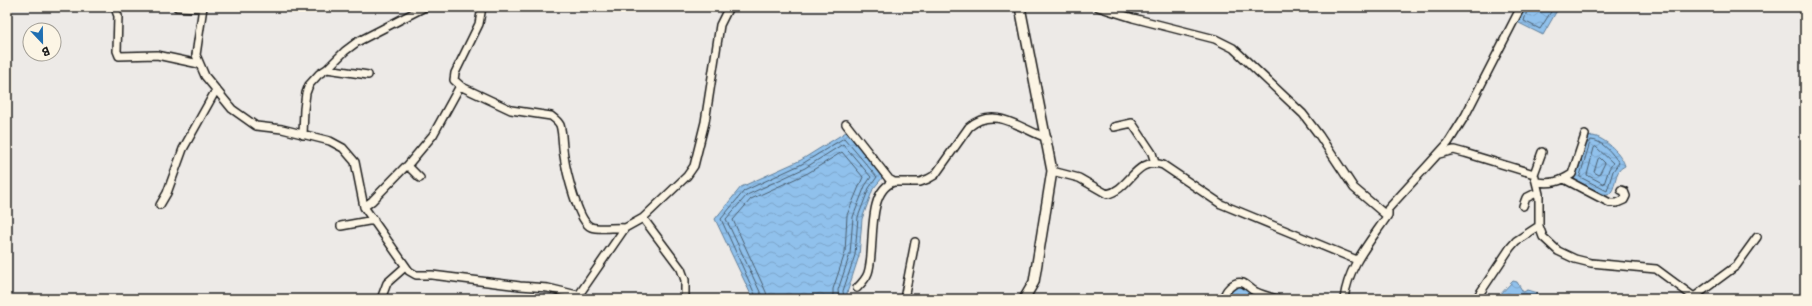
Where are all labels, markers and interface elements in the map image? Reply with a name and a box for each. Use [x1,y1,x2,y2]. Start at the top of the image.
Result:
north arrow [22,22,62,62]
text: B [39,42,53,61]

